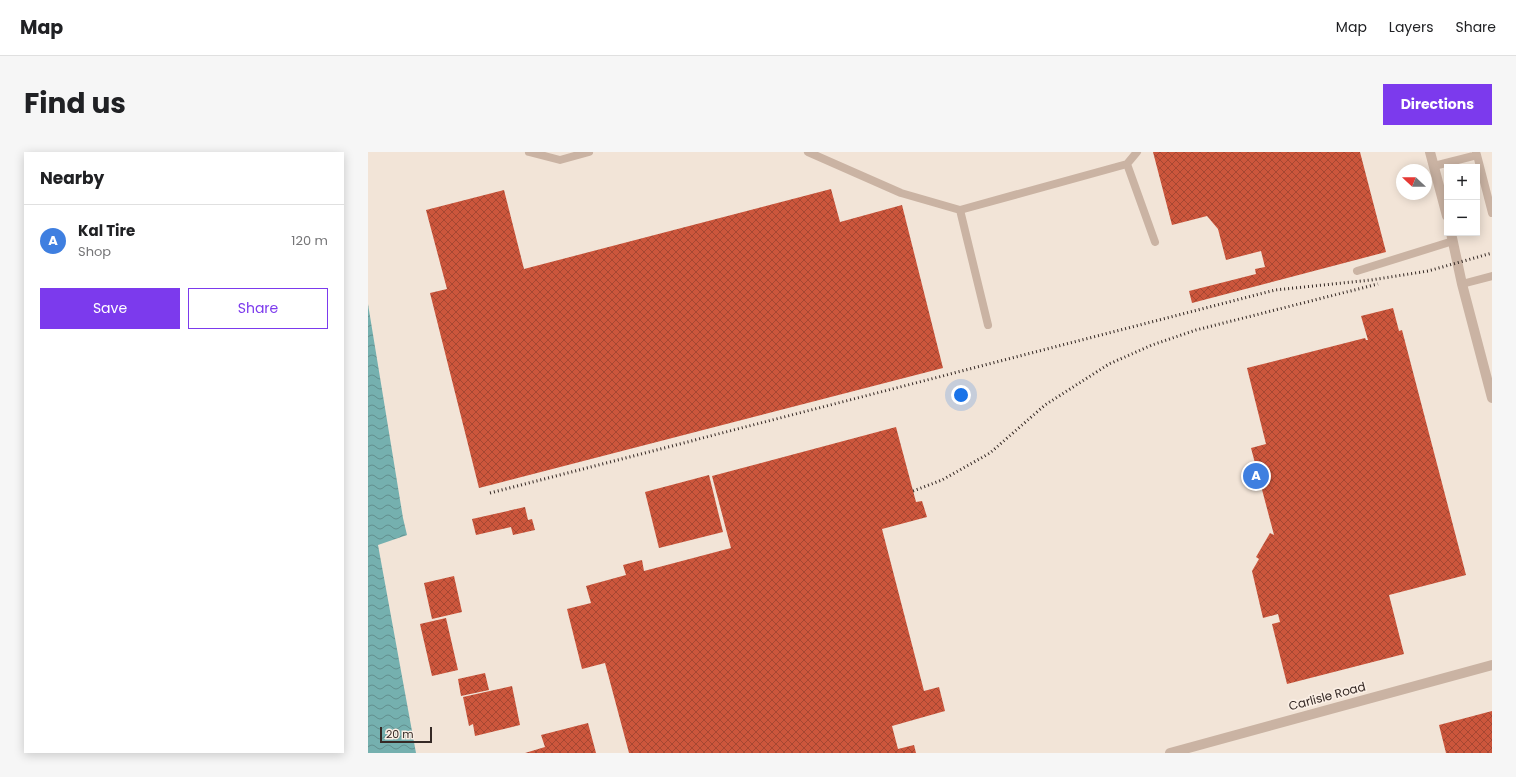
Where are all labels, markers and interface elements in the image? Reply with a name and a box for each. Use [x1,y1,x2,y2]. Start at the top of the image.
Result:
text: Map [20,14,63,41]
text: Map [1336,17,1367,37]
text: Layers [1389,17,1433,37]
text: Share [1455,17,1496,37]
text: Find us [24,84,126,123]
button: Directions [1383,84,1492,125]
north arrow [1396,164,1432,200]
map controls [1444,164,1480,236]
button: + [1444,164,1480,200]
text: Nearby [40,166,104,190]
button: − [1444,200,1480,236]
text: Kal Tire [78,220,135,241]
text: A [48,231,58,250]
text: 120 m [291,231,328,250]
text: Shop [78,242,111,261]
button: Save [40,288,180,329]
button: Share [188,288,328,329]
your location [951,385,971,405]
pin: A [1243,461,1269,491]
street label: Carlisle Road [1287,678,1367,714]
scale bar [380,725,432,744]
text: 20 m [386,726,414,742]

